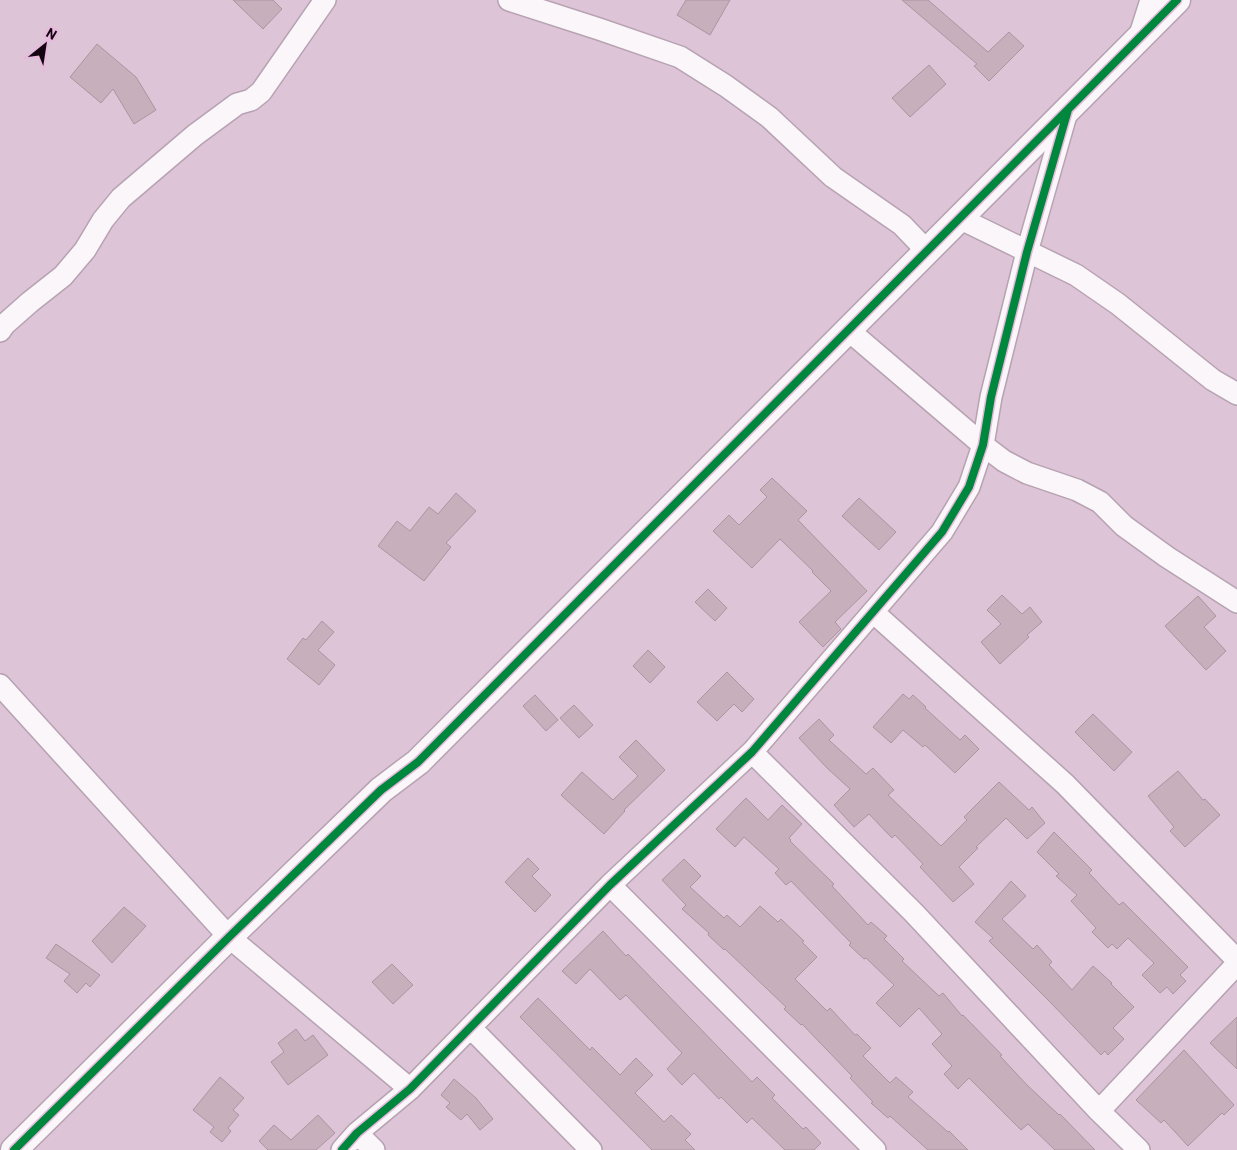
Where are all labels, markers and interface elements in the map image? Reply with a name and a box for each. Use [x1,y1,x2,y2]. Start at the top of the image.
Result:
north arrow [20,20,70,70]
text: N [43,24,60,43]

